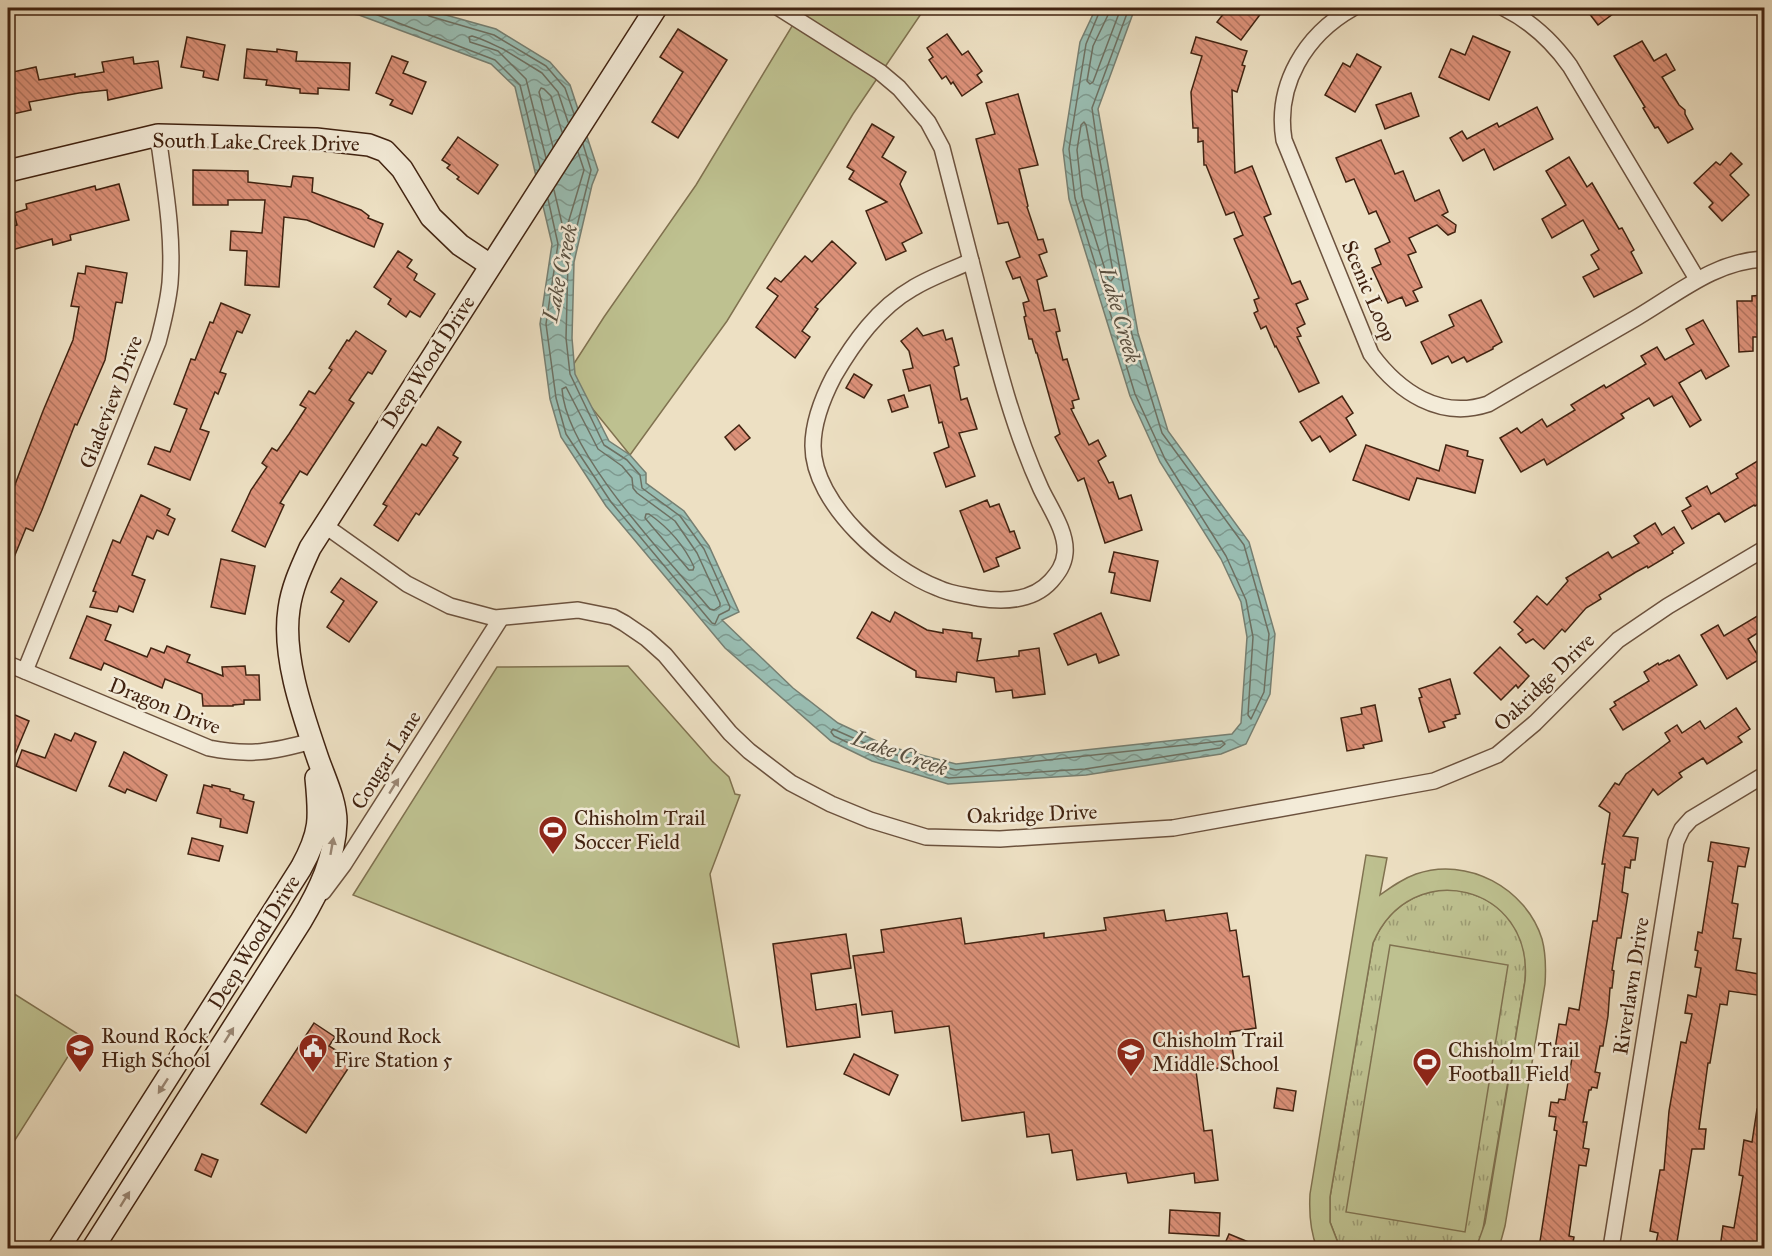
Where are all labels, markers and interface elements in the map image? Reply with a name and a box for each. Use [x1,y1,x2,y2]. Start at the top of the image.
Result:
street label: South Lake Creek Drive [152,127,360,157]
water label: Lake Creek [536,221,584,325]
street label: Scenic Loop [1336,236,1402,346]
water label: Lake Creek [1093,263,1147,367]
street label: Deep Wood Drive [375,290,481,433]
street label: Gladeview Drive [74,332,148,472]
street label: Oakridge Drive [1488,627,1600,737]
street label: Dragon Drive [105,672,225,740]
street label: Cougar Lane [345,705,427,814]
water label: Lake Creek [848,724,951,782]
one-way arrow [388,778,399,794]
street label: Oakridge Drive [966,799,1098,829]
place label: Chisholm Trail Soccer Field [574,805,706,855]
sports icon: Chisholm Trail Soccer Field [537,814,569,856]
one-way arrow [328,836,337,855]
street label: Deep Wood Drive [202,870,306,1014]
street label: Riverlawn Drive [1607,915,1655,1057]
place label: Round Rock High School [101,1023,211,1073]
place label: Round Rock Fire Station 5 [334,1023,453,1073]
one-way arrow [224,1026,235,1043]
place label: Chisholm Trail Middle School [1152,1027,1284,1077]
school or university icon: Round Rock High School [64,1032,96,1074]
public building icon: Round Rock Fire Station 5 [297,1032,329,1074]
school or university icon: Chisholm Trail Middle School [1115,1036,1147,1078]
place label: Chisholm Trail Football Field [1448,1037,1580,1087]
sports icon: Chisholm Trail Football Field [1411,1046,1443,1088]
one-way arrow [158,1078,169,1094]
one-way arrow [119,1191,130,1207]

